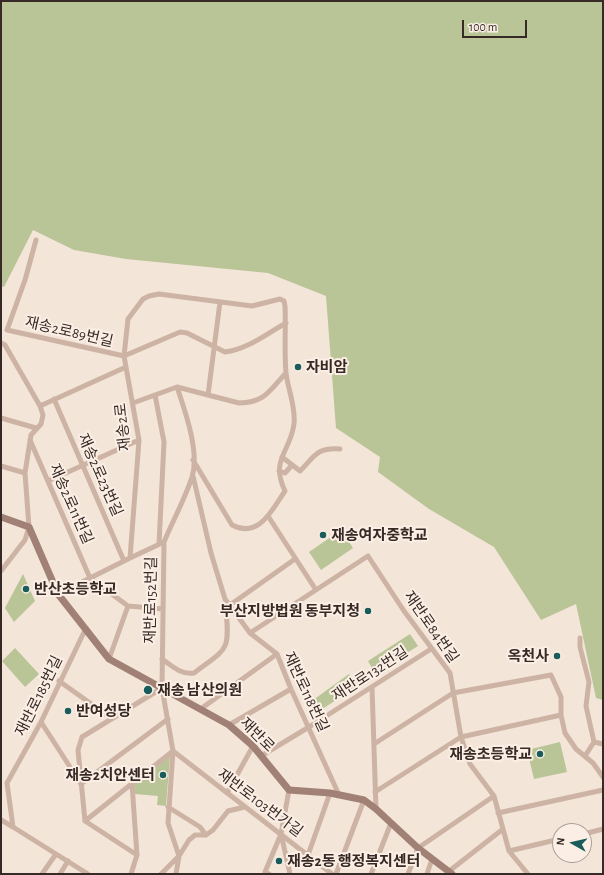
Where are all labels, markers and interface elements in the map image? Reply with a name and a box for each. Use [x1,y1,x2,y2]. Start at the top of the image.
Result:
scale bar [464,12,529,38]
text: 100 m [469,21,497,33]
street label: 재송2로89번길 [23,313,115,351]
place label: 자비암 [306,358,347,376]
marker: 자비암 [293,362,303,372]
street label: 재송2로 [112,402,134,452]
street label: 재송2로23번길 [74,431,126,519]
street label: 재송2로11번길 [45,461,97,547]
place label: 재송여자중학교 [331,526,428,544]
marker: 재송여자중학교 [318,530,328,540]
street label: 재반로152번길 [141,556,161,644]
place label: 반산초등학교 [34,580,117,598]
marker: 반산초등학교 [21,584,31,594]
street label: 재반로84번길 [400,588,462,666]
place label: 부산지방법원 동부지청 [220,602,360,620]
marker: 부산지방법원 동부지청 [363,606,373,616]
street label: 재반로132번길 [329,643,411,705]
place label: 옥천사 [508,647,549,665]
street label: 재반로118번길 [280,649,332,735]
marker: 옥천사 [552,651,562,661]
street label: 재반로185번길 [12,653,66,739]
place label: 재송 남산의원 [157,681,242,699]
marker: 재송 남산의원 [142,684,154,696]
place label: 반여성당 [76,702,131,720]
marker: 반여성당 [63,706,73,716]
street label: 재반로 [236,714,278,756]
place label: 재송초등학교 [449,745,532,763]
marker: 재송초등학교 [535,749,545,759]
street label: 재반로103번가길 [214,765,306,841]
place label: 재송2치안센터 [65,766,155,784]
marker: 재송2치안센터 [158,770,168,780]
north arrow [552,823,592,863]
text: N [555,837,567,846]
place label: 재송2동 행정복지센터 [287,852,421,870]
marker: 재송2동 행정복지센터 [274,856,284,866]

